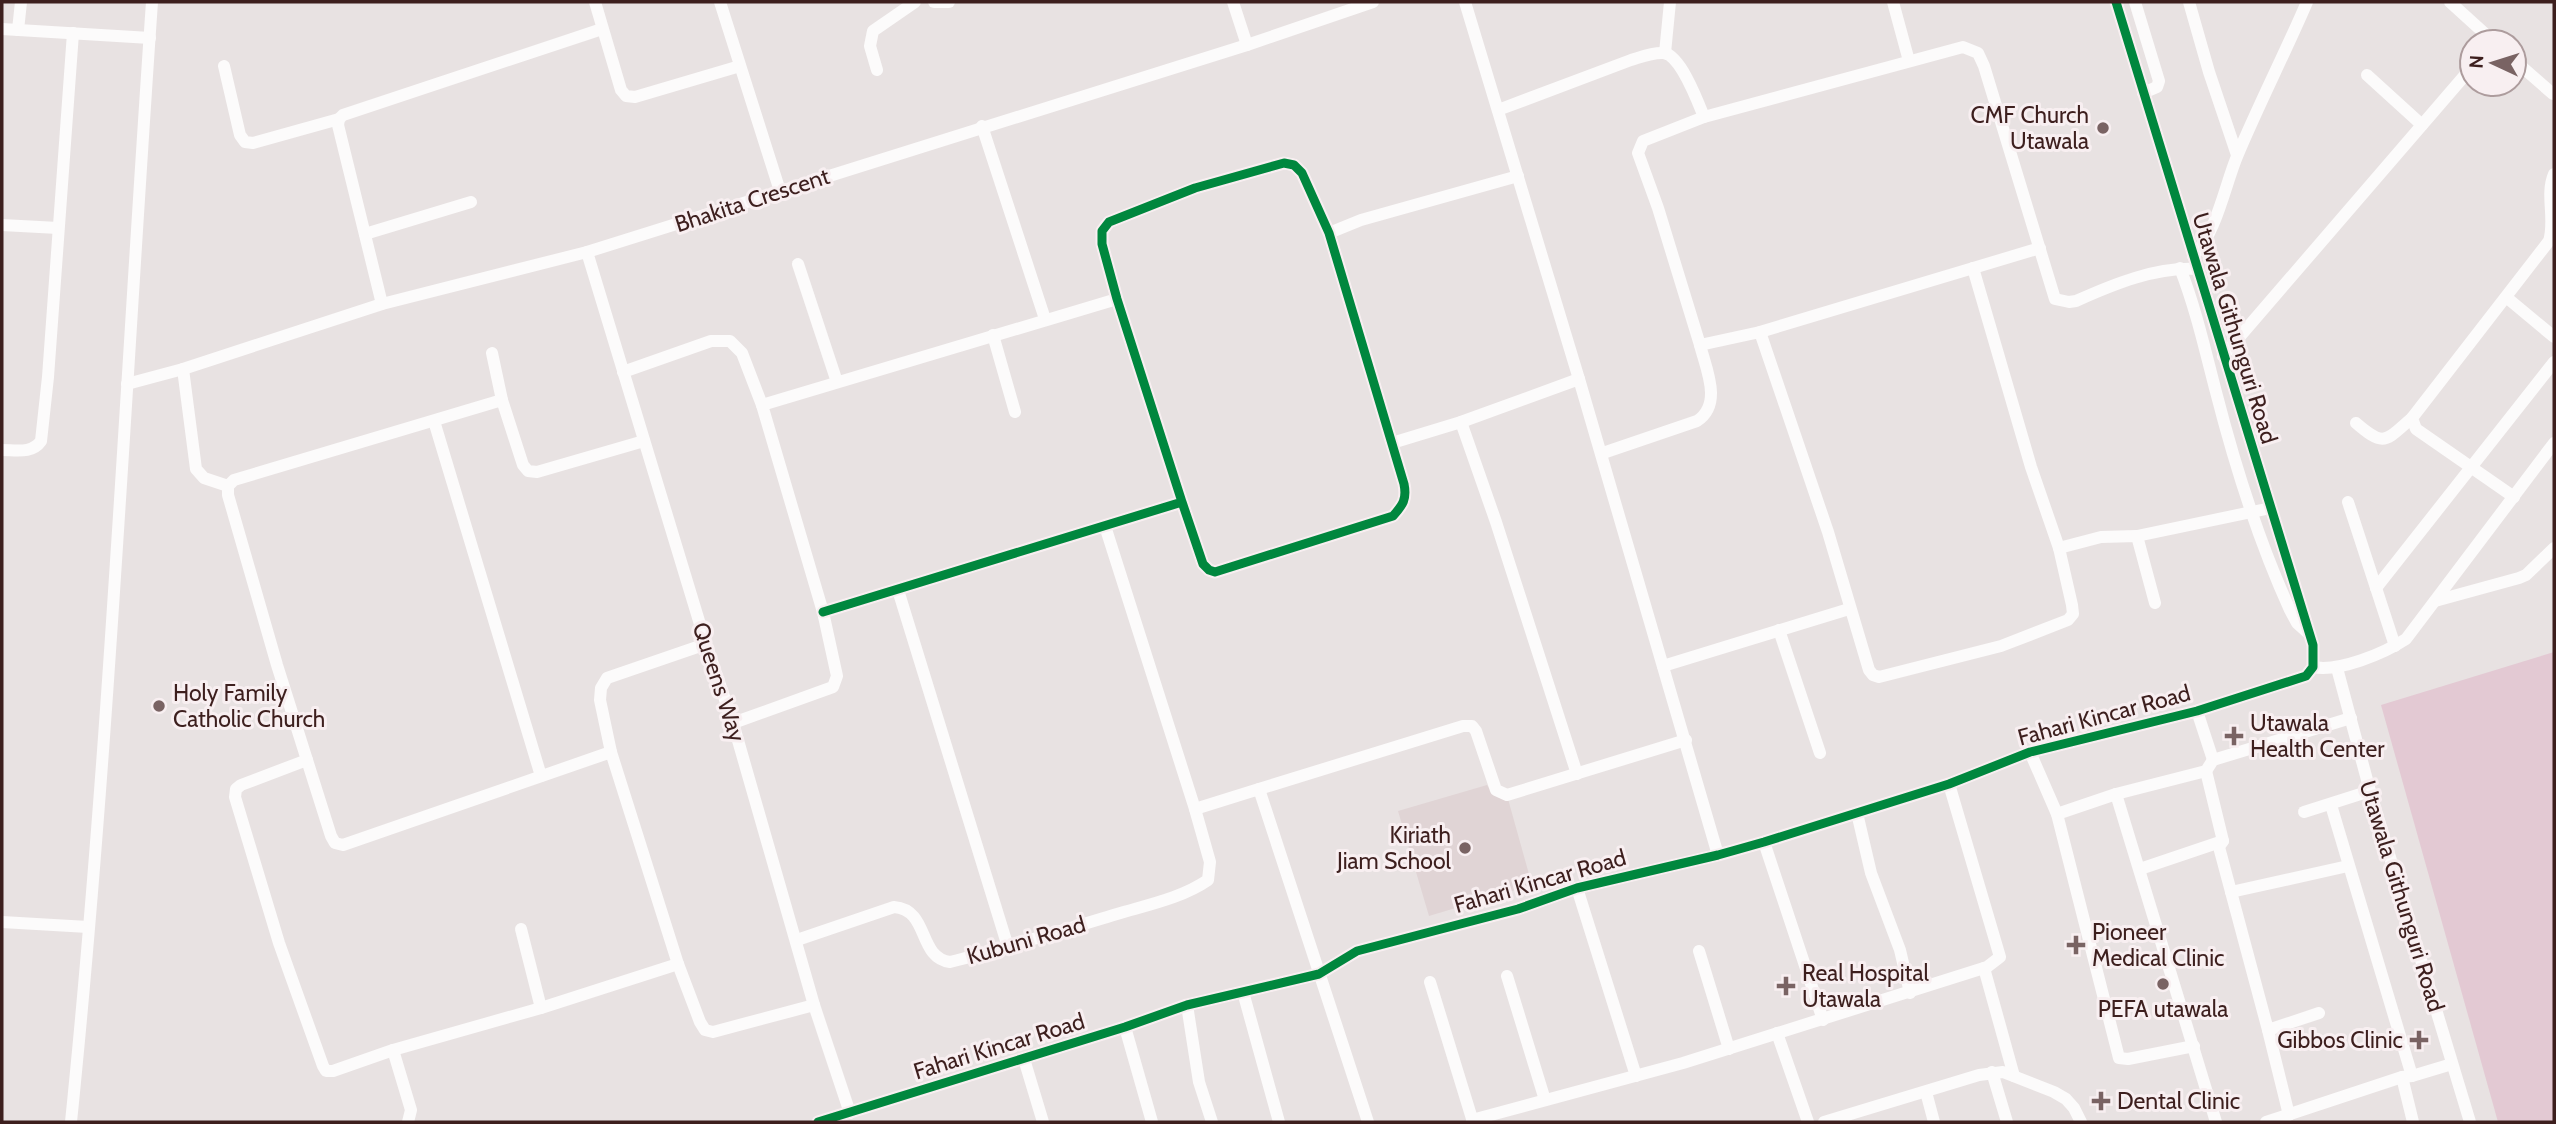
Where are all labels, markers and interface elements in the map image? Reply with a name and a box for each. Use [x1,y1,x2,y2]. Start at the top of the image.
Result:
north arrow [2458,28,2528,98]
text: N [2465,54,2488,69]
place label: CMF Church Utawala [1971,101,2089,155]
marker: CMF Church Utawala [2095,120,2111,136]
street label: Bhakita Crescent [671,162,833,238]
street label: Utawala Githunguri Road [2186,209,2284,447]
street label: Queens Way [687,619,752,746]
street label: Fahari Kincar Road [2015,678,2193,752]
place label: Holy Family Catholic Church [173,679,325,733]
marker: Holy Family Catholic Church [151,698,167,714]
place label: Utawala Health Center [2250,709,2385,763]
marker: Utawala Health Center [2224,726,2244,746]
street label: Utawala Githunguri Road [2353,777,2451,1015]
place label: Kiriath Jiam School [1336,821,1452,875]
marker: Kiriath Jiam School [1457,840,1473,856]
street label: Fahari Kincar Road [1451,843,1629,919]
street label: Kubuni Road [963,910,1089,970]
place label: Pioneer Medical Clinic [2092,918,2225,972]
marker: Pioneer Medical Clinic [2066,935,2086,955]
place label: Real Hospital Utawala [1802,959,1929,1013]
marker: Real Hospital Utawala [1776,976,1796,996]
marker: PEFA utawala [2155,976,2171,992]
place label: PEFA utawala [2098,995,2228,1023]
street label: Fahari Kincar Road [910,1007,1088,1085]
place label: Gibbos Clinic [2277,1026,2403,1054]
marker: Gibbos Clinic [2409,1030,2429,1050]
place label: Dental Clinic [2117,1087,2240,1115]
marker: Dental Clinic [2091,1091,2111,1111]

